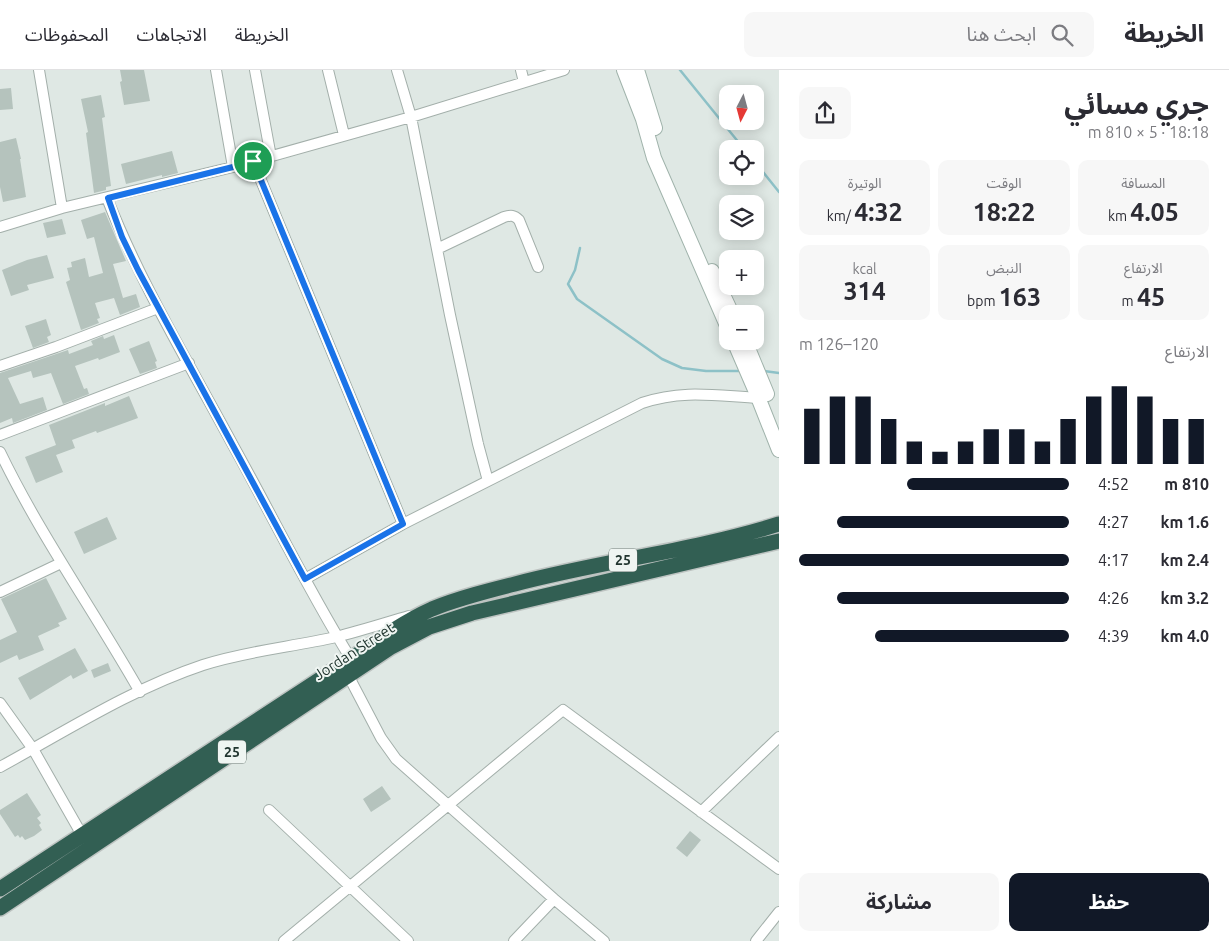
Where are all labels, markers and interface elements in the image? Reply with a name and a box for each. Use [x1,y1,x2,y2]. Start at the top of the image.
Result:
search box [744,12,1094,57]
text: الخريطة [1124,20,1204,47]
icon: search [1048,21,1076,49]
text: ابحث هنا [966,23,1036,45]
text: المحفوظات [25,24,109,44]
text: الاتجاهات [137,24,207,44]
text: الخريطة [235,24,289,44]
north arrow [719,85,764,130]
map controls [719,85,764,350]
button: share [799,87,851,139]
text: جري مسائي [1064,88,1209,119]
text: 18:18 · 5 × 810 m [1088,123,1209,141]
pin [232,140,274,182]
button: locate [719,140,764,185]
icon: arrive [239,147,267,175]
text: الوتيرة [848,175,882,191]
text: الوقت [986,175,1022,191]
text: المسافة [1121,175,1165,191]
button: layers [719,195,764,240]
text: 4:32 [854,198,903,226]
text: 18:22 [973,198,1035,226]
text: 4.05 [1130,198,1179,226]
text: /km [827,208,854,224]
text: km [1108,208,1130,224]
button: + [719,250,764,295]
text: النبض [986,260,1022,276]
text: الارتفاع [1124,260,1163,276]
text: kcal [853,261,877,277]
text: 314 [844,277,886,305]
text: 163 [999,283,1041,311]
text: 45 [1137,283,1165,311]
text: bpm [967,293,999,309]
text: m [1122,293,1137,309]
button: − [719,305,764,350]
text: 120–126 m [799,335,879,353]
text: الارتفاع [1165,342,1209,360]
text: 4:52 [1098,475,1129,493]
text: 810 m [1164,475,1209,493]
text: 4:27 [1098,513,1129,531]
text: 1.6 km [1160,513,1209,531]
road number: 25 [609,548,637,572]
text: 4:17 [1098,551,1129,569]
text: 2.4 km [1160,551,1209,569]
text: 4:26 [1098,589,1129,607]
text: 3.2 km [1160,589,1209,607]
street label: Jordan Street [311,619,397,683]
text: 4:39 [1098,627,1129,645]
text: 4.0 km [1160,627,1209,645]
road number: 25 [218,740,246,764]
button: مشاركة [799,873,999,931]
button: حفظ [1009,873,1209,931]

